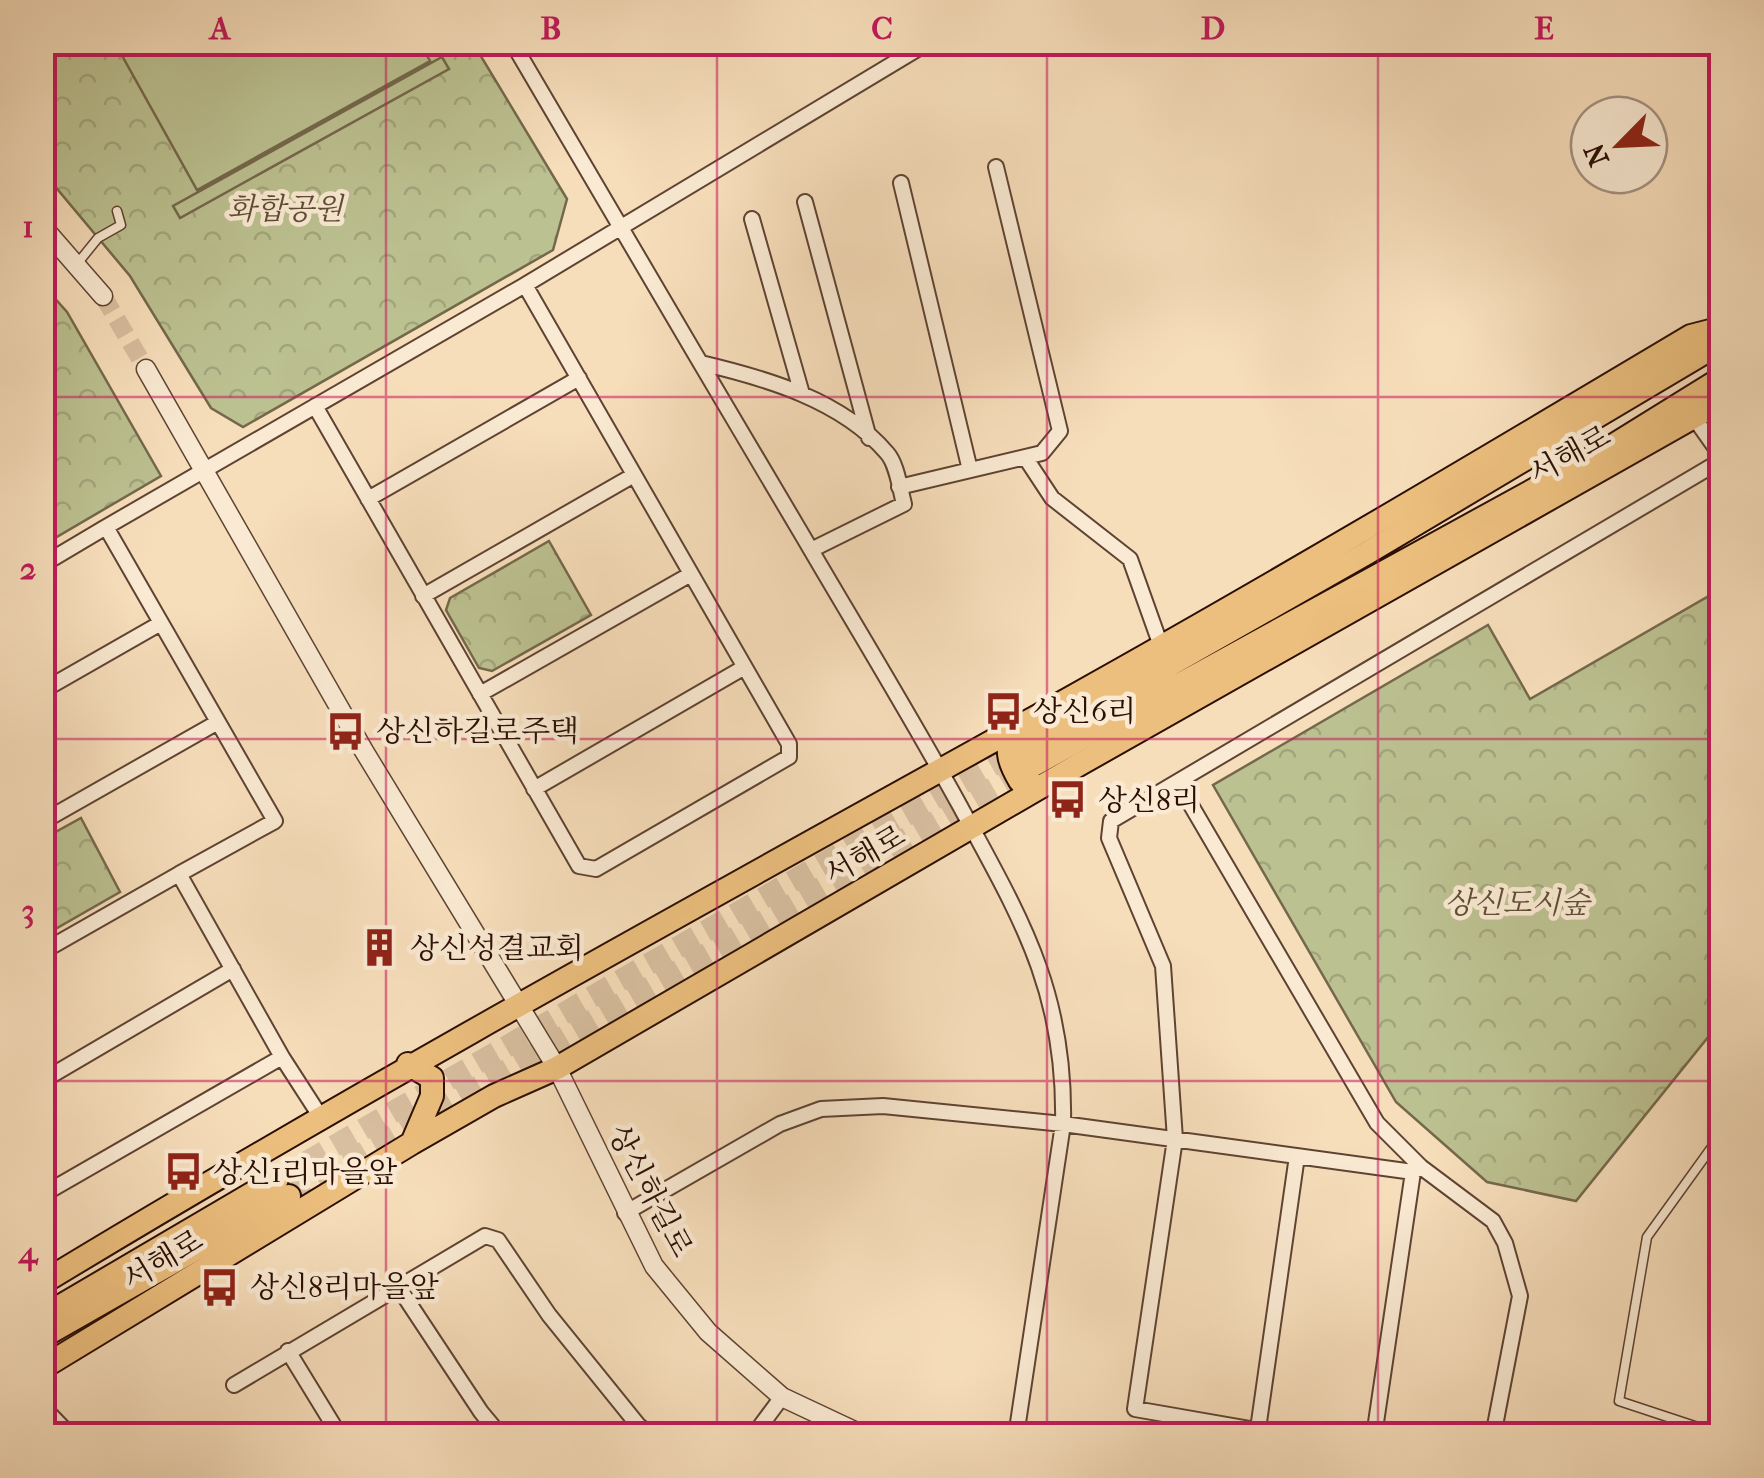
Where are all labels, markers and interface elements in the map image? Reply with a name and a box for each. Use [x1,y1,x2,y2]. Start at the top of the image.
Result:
text: A [208,10,232,47]
text: B [541,10,561,47]
text: C [871,10,893,47]
text: D [1201,10,1225,47]
text: E [1534,10,1554,47]
north arrow [1569,95,1669,195]
text: N [1577,138,1616,171]
park label: 화합공원 [227,192,345,227]
text: 1 [22,208,34,245]
street label: 서해로 [1523,419,1617,491]
text: 2 [20,550,36,587]
bus stop icon: 상신6리 [982,690,1024,732]
place label: 상신6리 [1033,694,1136,729]
bus stop icon: 상신하길로주택 [325,710,367,752]
place label: 상신하길로주택 [376,714,579,749]
bus stop icon: 상신8리 [1047,779,1089,821]
place label: 상신8리 [1098,783,1200,818]
street label: 서해로 [819,818,911,892]
park label: 상신도시숲 [1445,886,1592,921]
text: 3 [21,892,35,929]
building icon: 상신성결교회 [359,927,401,969]
place label: 상신성결교회 [410,931,584,966]
street label: 상신하길로 [601,1119,699,1263]
bus stop icon: 상신1리마을앞 [162,1151,204,1193]
place label: 상신1리마을앞 [213,1155,398,1190]
street label: 서해로 [117,1223,209,1297]
text: 4 [18,1234,40,1272]
bus stop icon: 상신8리마을앞 [199,1266,241,1308]
place label: 상신8리마을앞 [250,1270,439,1305]

